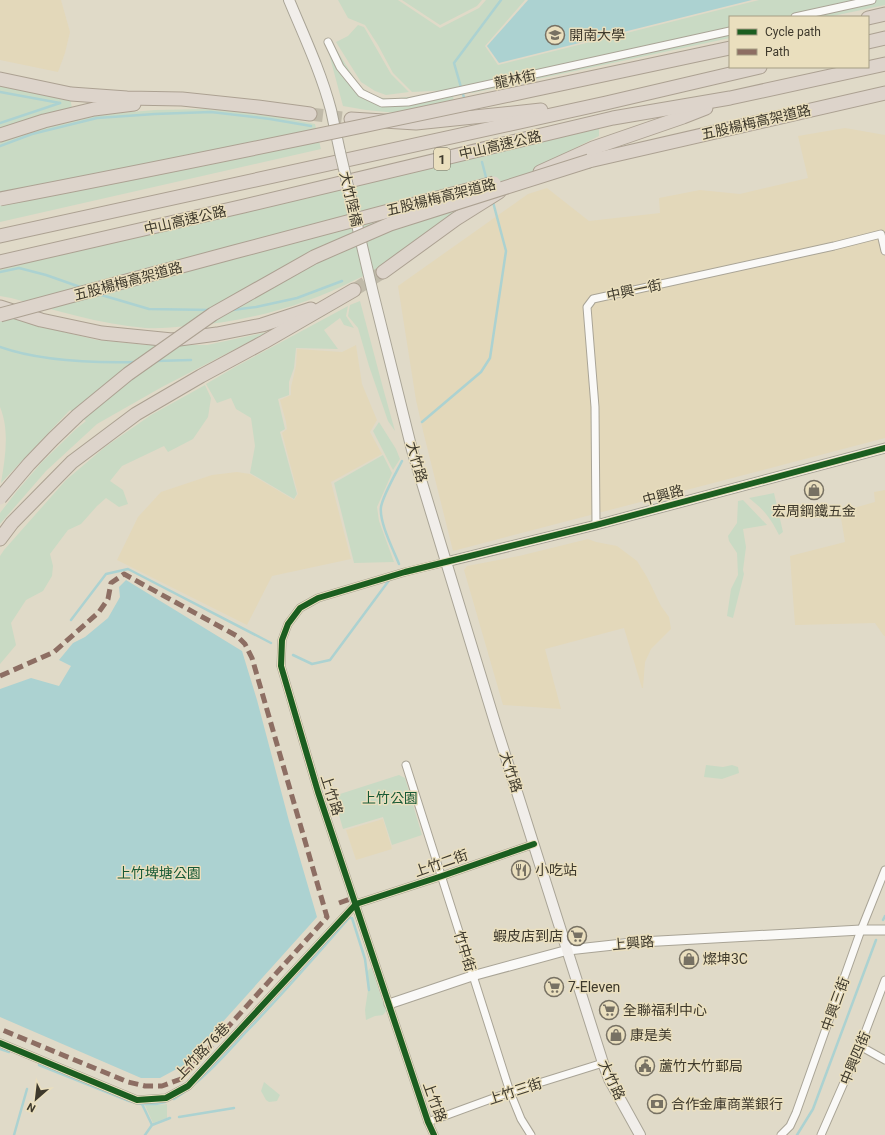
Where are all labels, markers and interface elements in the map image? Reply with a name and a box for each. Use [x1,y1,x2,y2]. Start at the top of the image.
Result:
legend [729,16,869,68]
school or university icon: 開南大學 [544,24,566,46]
text: Cycle path [765,25,821,39]
place label: 開南大學 [569,27,625,43]
text: Path [765,45,790,59]
street label: 龍林街 [493,67,537,91]
street label: 五股楊梅高架道路 [700,102,812,142]
street label: 中山高速公路 [457,128,543,162]
road number: 1 [434,148,450,170]
street label: 大竹陸橋 [337,170,365,228]
street label: 五股楊梅高架道路 [385,176,497,218]
street label: 中山高速公路 [142,203,228,237]
street label: 五股楊梅高架道路 [72,259,184,303]
street label: 中興一街 [605,276,663,304]
street label: 大竹路 [404,440,430,484]
shop icon: 宏周鋼鐵五金 [803,479,825,501]
street label: 中興路 [641,482,685,508]
place label: 宏周鋼鐵五金 [772,503,856,519]
street label: 大竹路 [497,750,525,794]
street label: 上竹路 [318,773,346,817]
park label: 上竹公園 [362,790,418,806]
street label: 上竹二街 [412,846,470,880]
restaurant icon: 小吃站 [510,859,532,881]
place label: 小吃站 [535,862,577,878]
park label: 上竹埤塘公園 [117,865,201,881]
supermarket icon: 蝦皮店到店 [566,925,588,947]
place label: 蝦皮店到店 [493,928,563,944]
street label: 竹中街 [451,929,479,973]
street label: 上興路 [611,933,655,953]
shop icon: 燦坤3C [678,948,700,970]
place label: 燦坤3C [703,951,748,967]
street label: 中興三街 [818,975,852,1033]
supermarket icon: 7-Eleven [543,976,565,998]
place label: 7-Eleven [568,979,620,995]
supermarket icon: 全聯福利中心 [598,999,620,1021]
place label: 全聯福利中心 [623,1002,707,1018]
street label: 上竹路76巷 [171,1020,233,1082]
shop icon: 康是美 [605,1024,627,1046]
place label: 康是美 [630,1027,672,1043]
street label: 中興四街 [837,1029,873,1087]
public building icon: 蘆竹大竹郵局 [634,1055,656,1077]
street label: 大竹路 [596,1058,628,1102]
place label: 蘆竹大竹郵局 [659,1058,743,1074]
street label: 上竹三街 [486,1075,544,1107]
north arrow [16,1079,56,1119]
street label: 上竹路 [420,1080,450,1124]
bank icon: 合作金庫商業銀行 [646,1093,668,1115]
place label: 合作金庫商業銀行 [671,1096,783,1112]
text: N [25,1100,38,1115]

